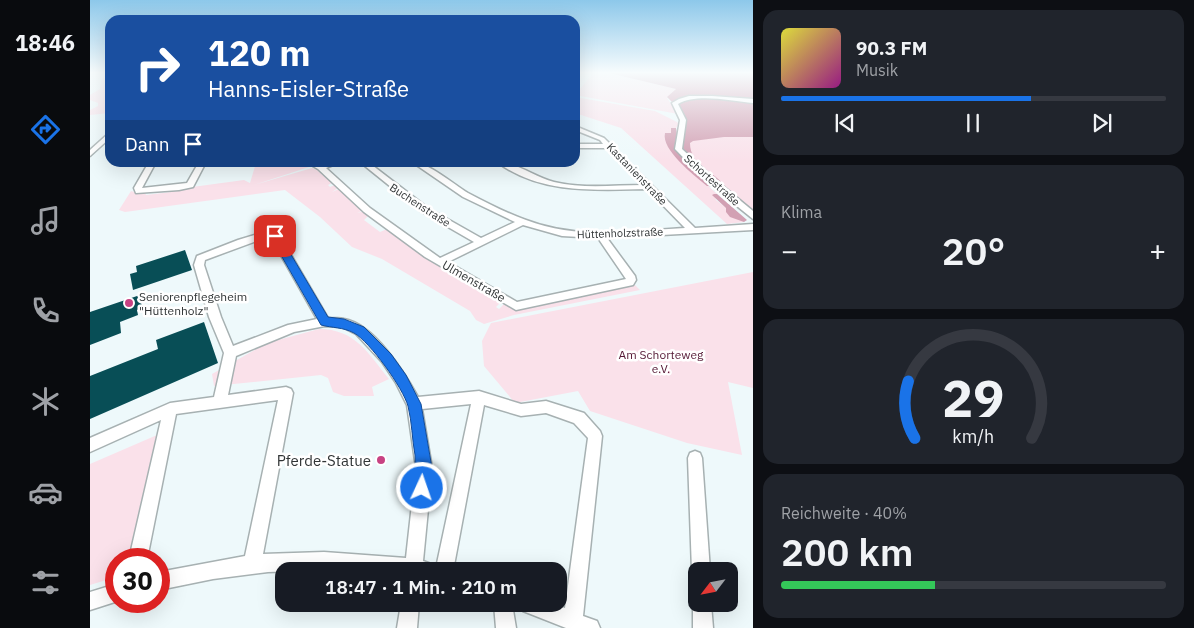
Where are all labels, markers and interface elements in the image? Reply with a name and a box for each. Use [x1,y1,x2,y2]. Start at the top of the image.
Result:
text: 18:46 [15,28,75,57]
text: 120 m [208,30,311,76]
icon: right [125,35,190,100]
text: 90.3 FM [856,36,927,60]
text: Musik [856,60,898,80]
text: Hanns-Eisler-Straße [208,74,409,103]
icon: previous [831,109,859,137]
icon: pause [959,109,987,137]
icon: next [1088,109,1116,137]
icon: directions [28,112,63,147]
icon: arrive [179,130,207,158]
text: Dann [125,132,169,156]
street label: Kastanienstraße [604,140,670,208]
street label: Schortestraße [681,151,743,209]
street label: Buchenstraße [387,180,453,230]
text: Klima [781,202,822,222]
icon: music [28,203,63,238]
pin [254,215,296,257]
icon: arrive [261,222,289,250]
street label: Hüttenholzstraße [577,224,663,242]
text: 20° [942,226,1005,275]
text: − [781,232,798,269]
text: + [1149,232,1166,269]
street label: Ulmenstraße [440,257,509,305]
place label: Seniorenpflegeheim "Hüttenholz" [139,289,247,318]
icon: phone [28,293,63,328]
marker: Seniorenpflegeheim "Hüttenholz" [123,297,135,309]
park label: Am Schorteweg e.V. [619,347,704,376]
text: 29 [942,364,1005,431]
icon: climate [28,384,63,419]
text: km/h [953,425,995,448]
place label: Pferde-Statue [277,451,371,470]
marker: Pferde-Statue [375,454,387,466]
position arrow [395,461,447,513]
icon: car [28,475,63,510]
text: Reichweite · 40% [781,503,907,523]
text: 200 km [781,527,913,576]
speed limit sign: 30 [105,548,170,613]
north arrow [688,562,738,612]
map controls [688,562,738,612]
icon: filters [28,565,63,600]
text: 18:47 · 1 Min. · 210 m [325,575,517,599]

